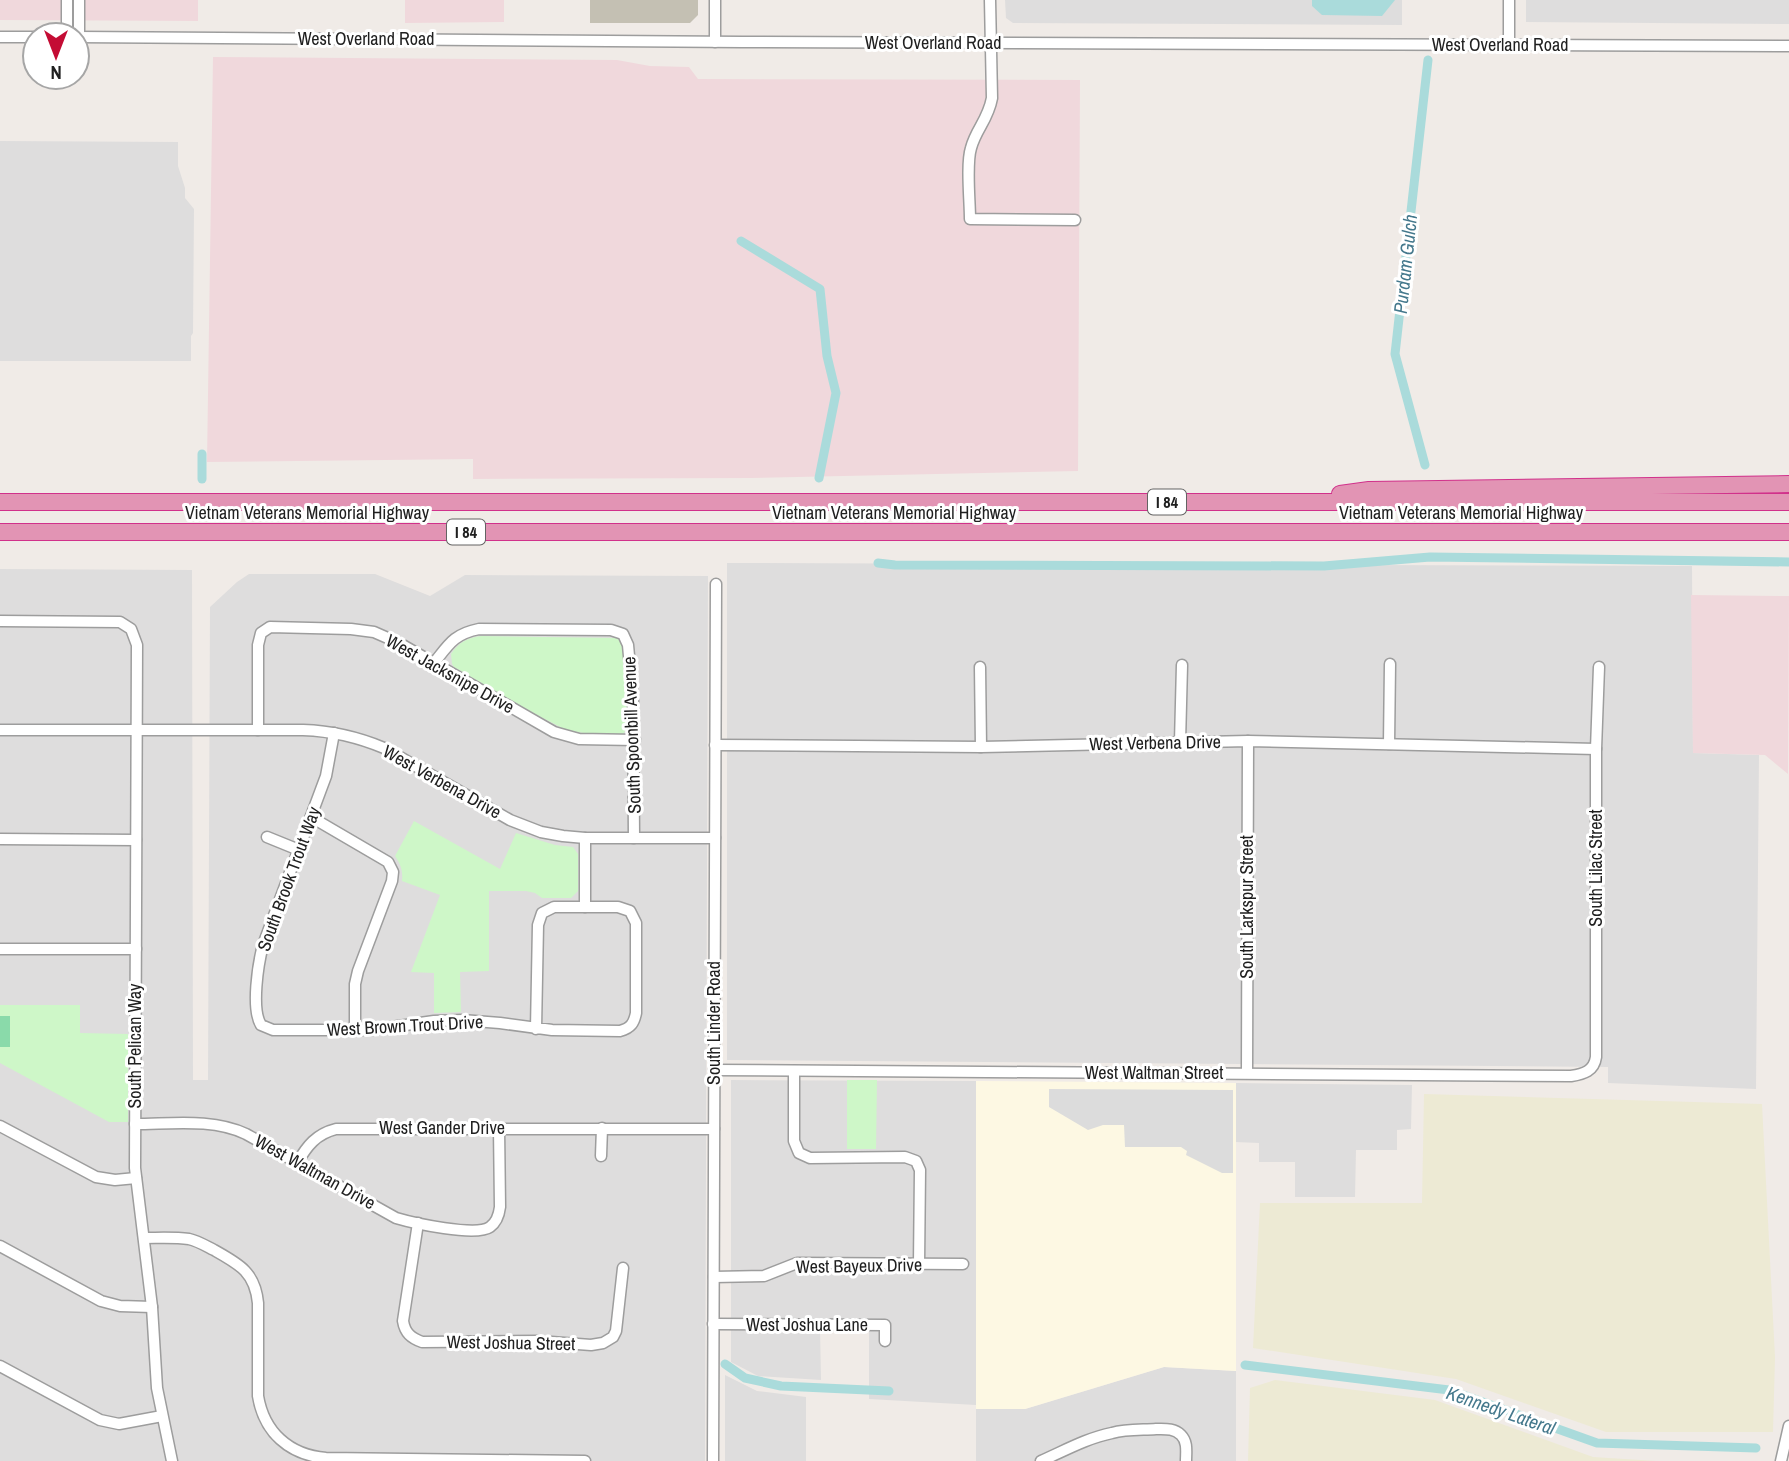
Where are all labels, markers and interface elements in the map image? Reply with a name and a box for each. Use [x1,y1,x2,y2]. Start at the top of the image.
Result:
north arrow [21,21,91,91]
street label: West Overland Road [298,26,434,51]
street label: West Overland Road [865,30,1001,55]
street label: West Overland Road [1432,32,1568,57]
text: N [50,60,62,86]
water label: Purdam Gulch [1387,213,1423,315]
road number: I 84 [1148,489,1186,514]
street label: Vietnam Veterans Memorial Highway [185,500,430,525]
street label: Vietnam Veterans Memorial Highway [772,500,1017,525]
street label: Vietnam Veterans Memorial Highway [1339,500,1584,525]
road number: I 84 [447,520,485,544]
street label: West Jacksnipe Drive [382,628,519,719]
street label: South Spoonbill Avenue [616,656,647,814]
street label: West Verbena Drive [1089,729,1221,756]
street label: West Verbena Drive [379,739,506,824]
street label: South Brook Trout Way [251,803,326,955]
street label: South Lilac Street [1583,809,1608,927]
street label: South Larkspur Street [1234,835,1259,979]
street label: South Linder Road [701,961,726,1085]
street label: South Pelican Way [122,983,147,1109]
street label: West Brown Trout Drive [326,1009,484,1042]
street label: West Waltman Street [1085,1060,1223,1085]
street label: West Gander Drive [379,1115,505,1140]
street label: West Waltman Drive [250,1128,380,1215]
street label: West Bayeux Drive [796,1252,922,1279]
street label: West Joshua Lane [746,1312,868,1337]
street label: West Joshua Street [447,1329,575,1356]
water label: Kennedy Lateral [1443,1379,1559,1441]

